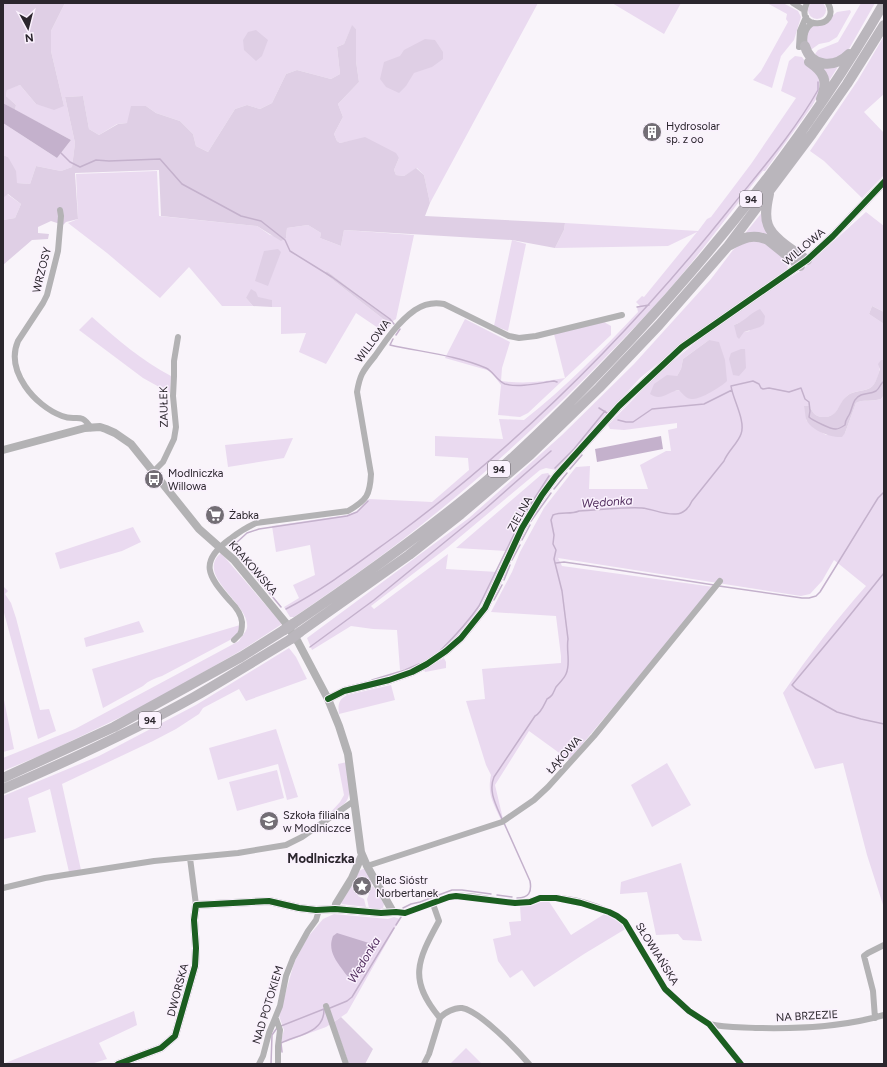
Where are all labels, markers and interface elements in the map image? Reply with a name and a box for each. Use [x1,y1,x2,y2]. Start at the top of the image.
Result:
north arrow [8,8,48,48]
text: N [24,30,34,44]
place label: Hydrosolar sp. z oo [666,120,720,146]
building icon: Hydrosolar sp. z oo [641,121,663,143]
road number: 94 [740,191,762,207]
street label: WILLOWA [780,225,828,268]
street label: WRZOSY [30,246,54,294]
street label: WILLOWA [353,316,394,365]
street label: ZAUŁEK [157,386,171,428]
road number: 94 [488,461,510,477]
place label: Modlniczka Willowa [168,467,223,493]
bus stop icon: Modlniczka Willowa [143,468,165,490]
water label: Wędonka [581,493,633,511]
street label: ZIELNA [505,494,535,534]
supermarket icon: Żabka [204,504,226,526]
place label: Żabka [229,509,259,522]
street label: KRAKOWSKA [226,538,280,598]
road number: 94 [139,712,161,728]
street label: ŁĄKOWA [544,733,585,776]
place label: Szkoła filialna w Modlniczce [283,809,351,835]
school or university icon: Szkoła filialna w Modlniczce [258,810,280,832]
district label: Modlniczka [287,851,355,866]
place label: Plac Sióstr Norbertanek [376,874,439,900]
place icon: Plac Sióstr Norbertanek [351,875,373,897]
street label: SŁOWIAŃSKA [633,920,682,988]
water label: Wędonka [345,935,383,985]
street label: DWORSKA [165,962,191,1018]
street label: NAD POTOKIEM [250,964,286,1046]
street label: NA BRZEZIE [775,1008,839,1024]

